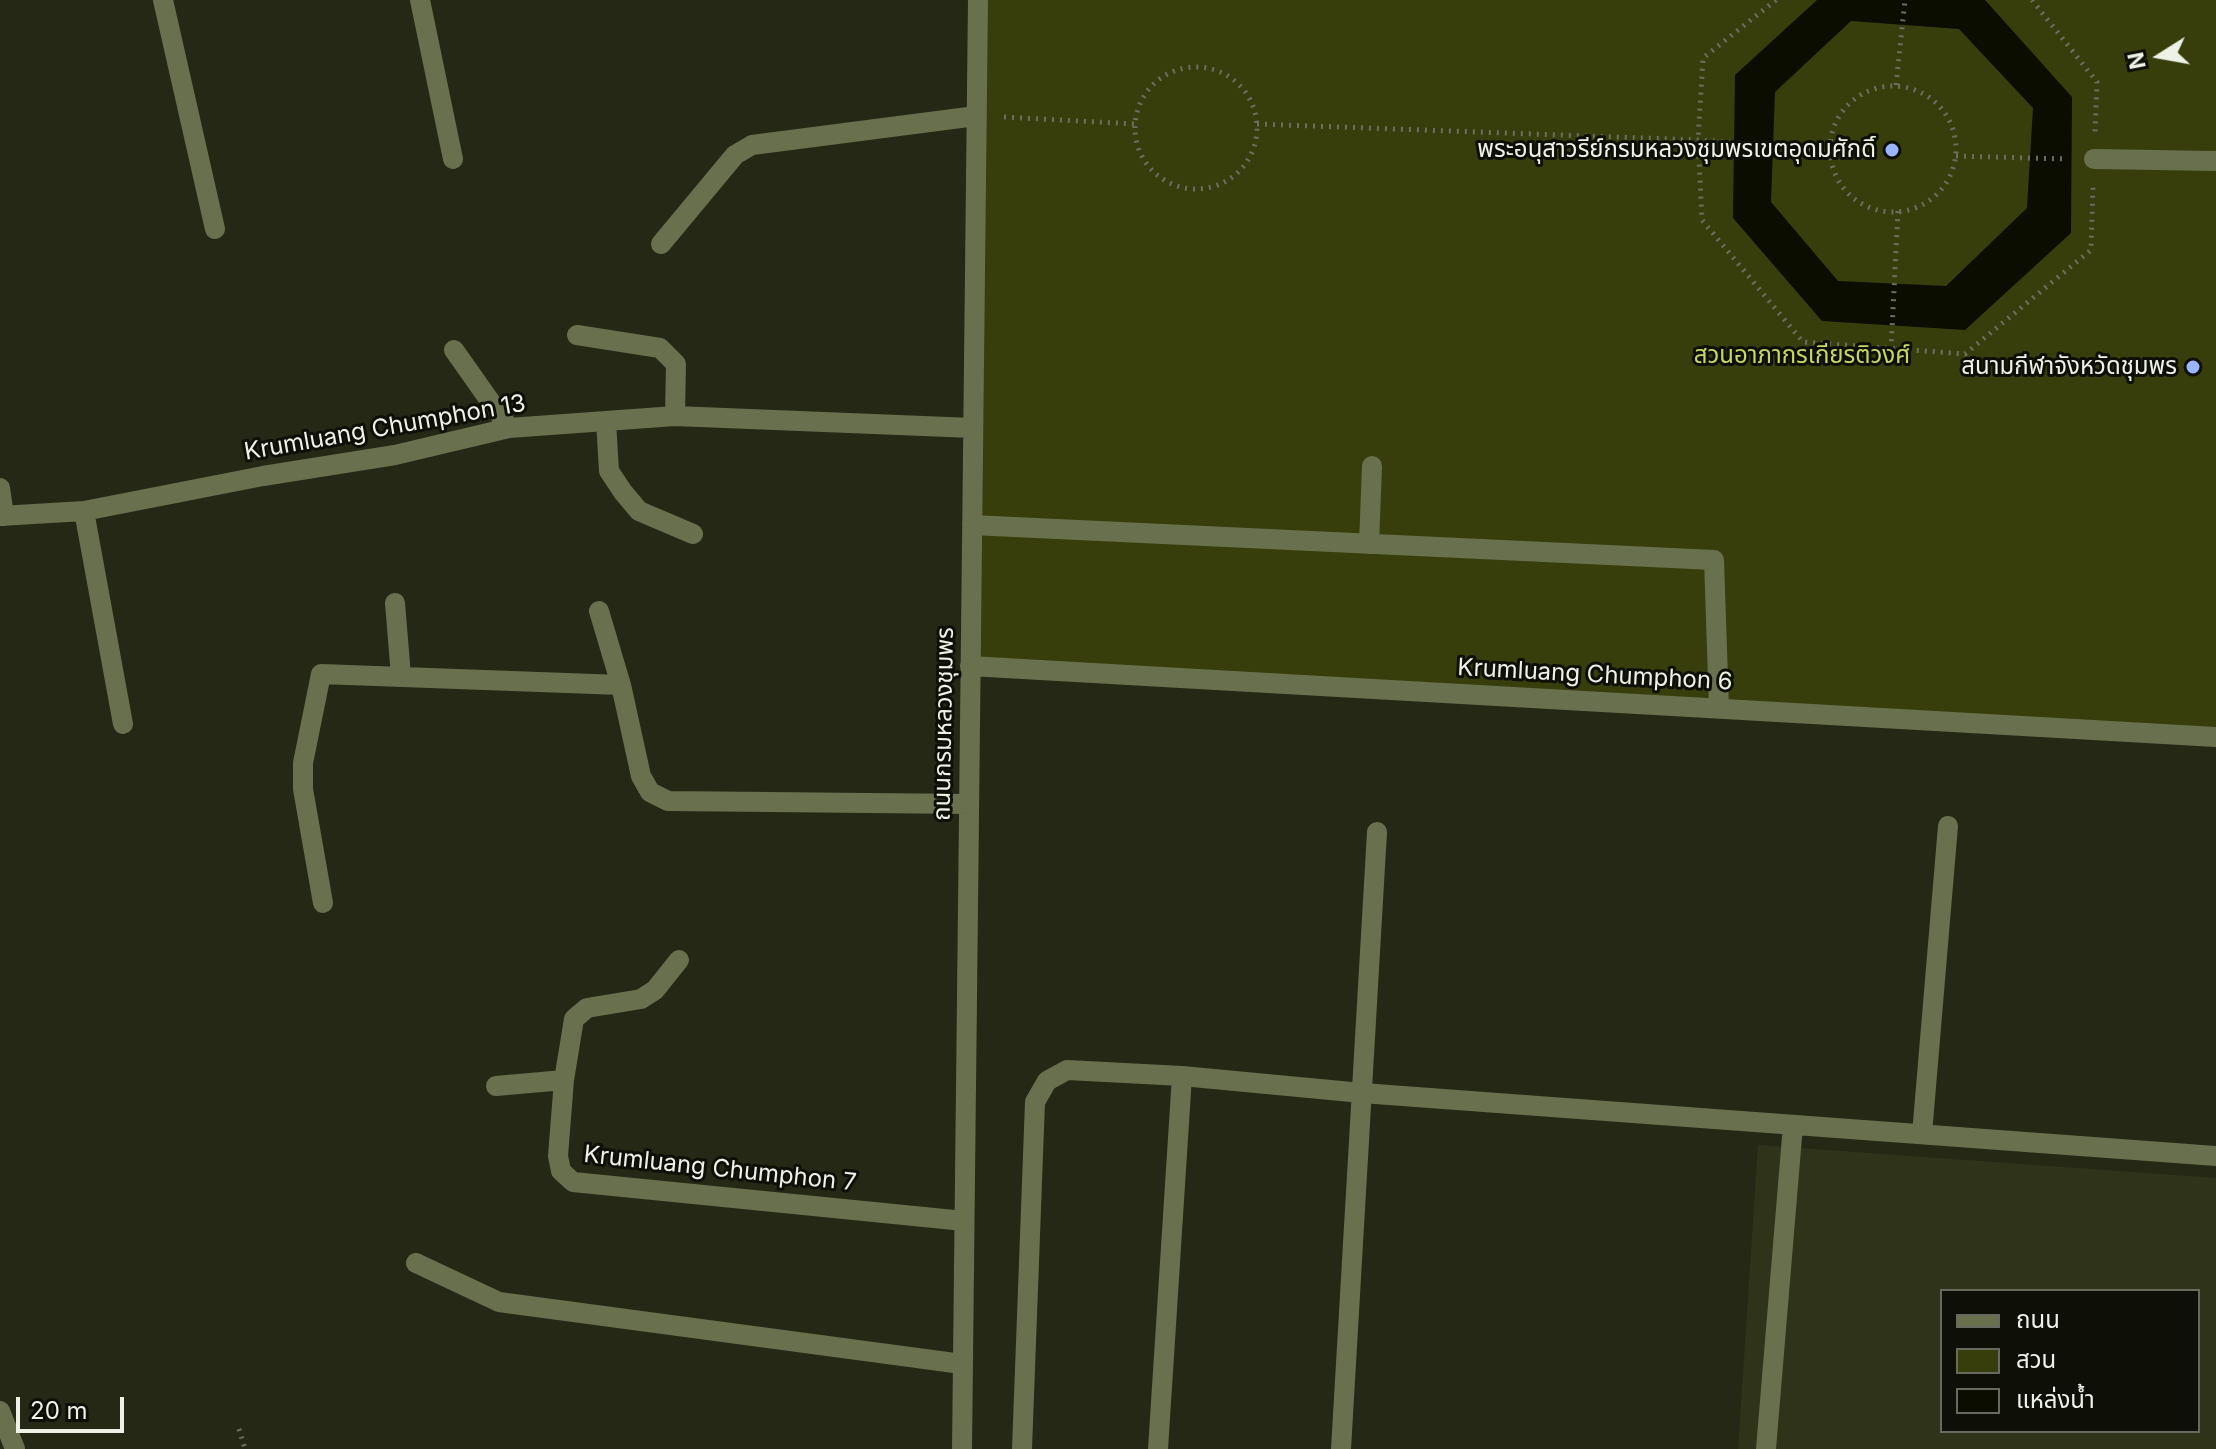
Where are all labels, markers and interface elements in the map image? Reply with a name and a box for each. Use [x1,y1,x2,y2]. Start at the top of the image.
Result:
north arrow [2120,16,2200,96]
text: N [2122,50,2151,71]
place label: พระอนุสาวรีย์กรมหลวงชุมพรเขตอุดมศักดิ์ [1477,136,1876,164]
marker: พระอนุสาวรีย์กรมหลวงชุมพรเขตอุดมศักดิ์ [1883,141,1901,159]
park label: สวนอาภากรเกียรติวงศ์ [1694,342,1910,370]
place label: สนามกีฬาจังหวัดชุมพร [1961,353,2177,381]
marker: สนามกีฬาจังหวัดชุมพร [2184,358,2202,376]
street label: Krumluang Chumphon 13 [242,389,528,467]
street label: ถนนกรมหลวงชุมพร [928,627,960,821]
street label: Krumluang Chumphon 6 [1457,653,1733,697]
street label: Krumluang Chumphon 7 [582,1140,858,1198]
legend [1940,1289,2200,1433]
text: ถนน [2016,1305,2060,1334]
text: สวน [2016,1345,2056,1374]
scale bar [20,1381,128,1431]
text: แหล่งน้ำ [2016,1385,2095,1414]
text: 20 m [30,1396,88,1425]

